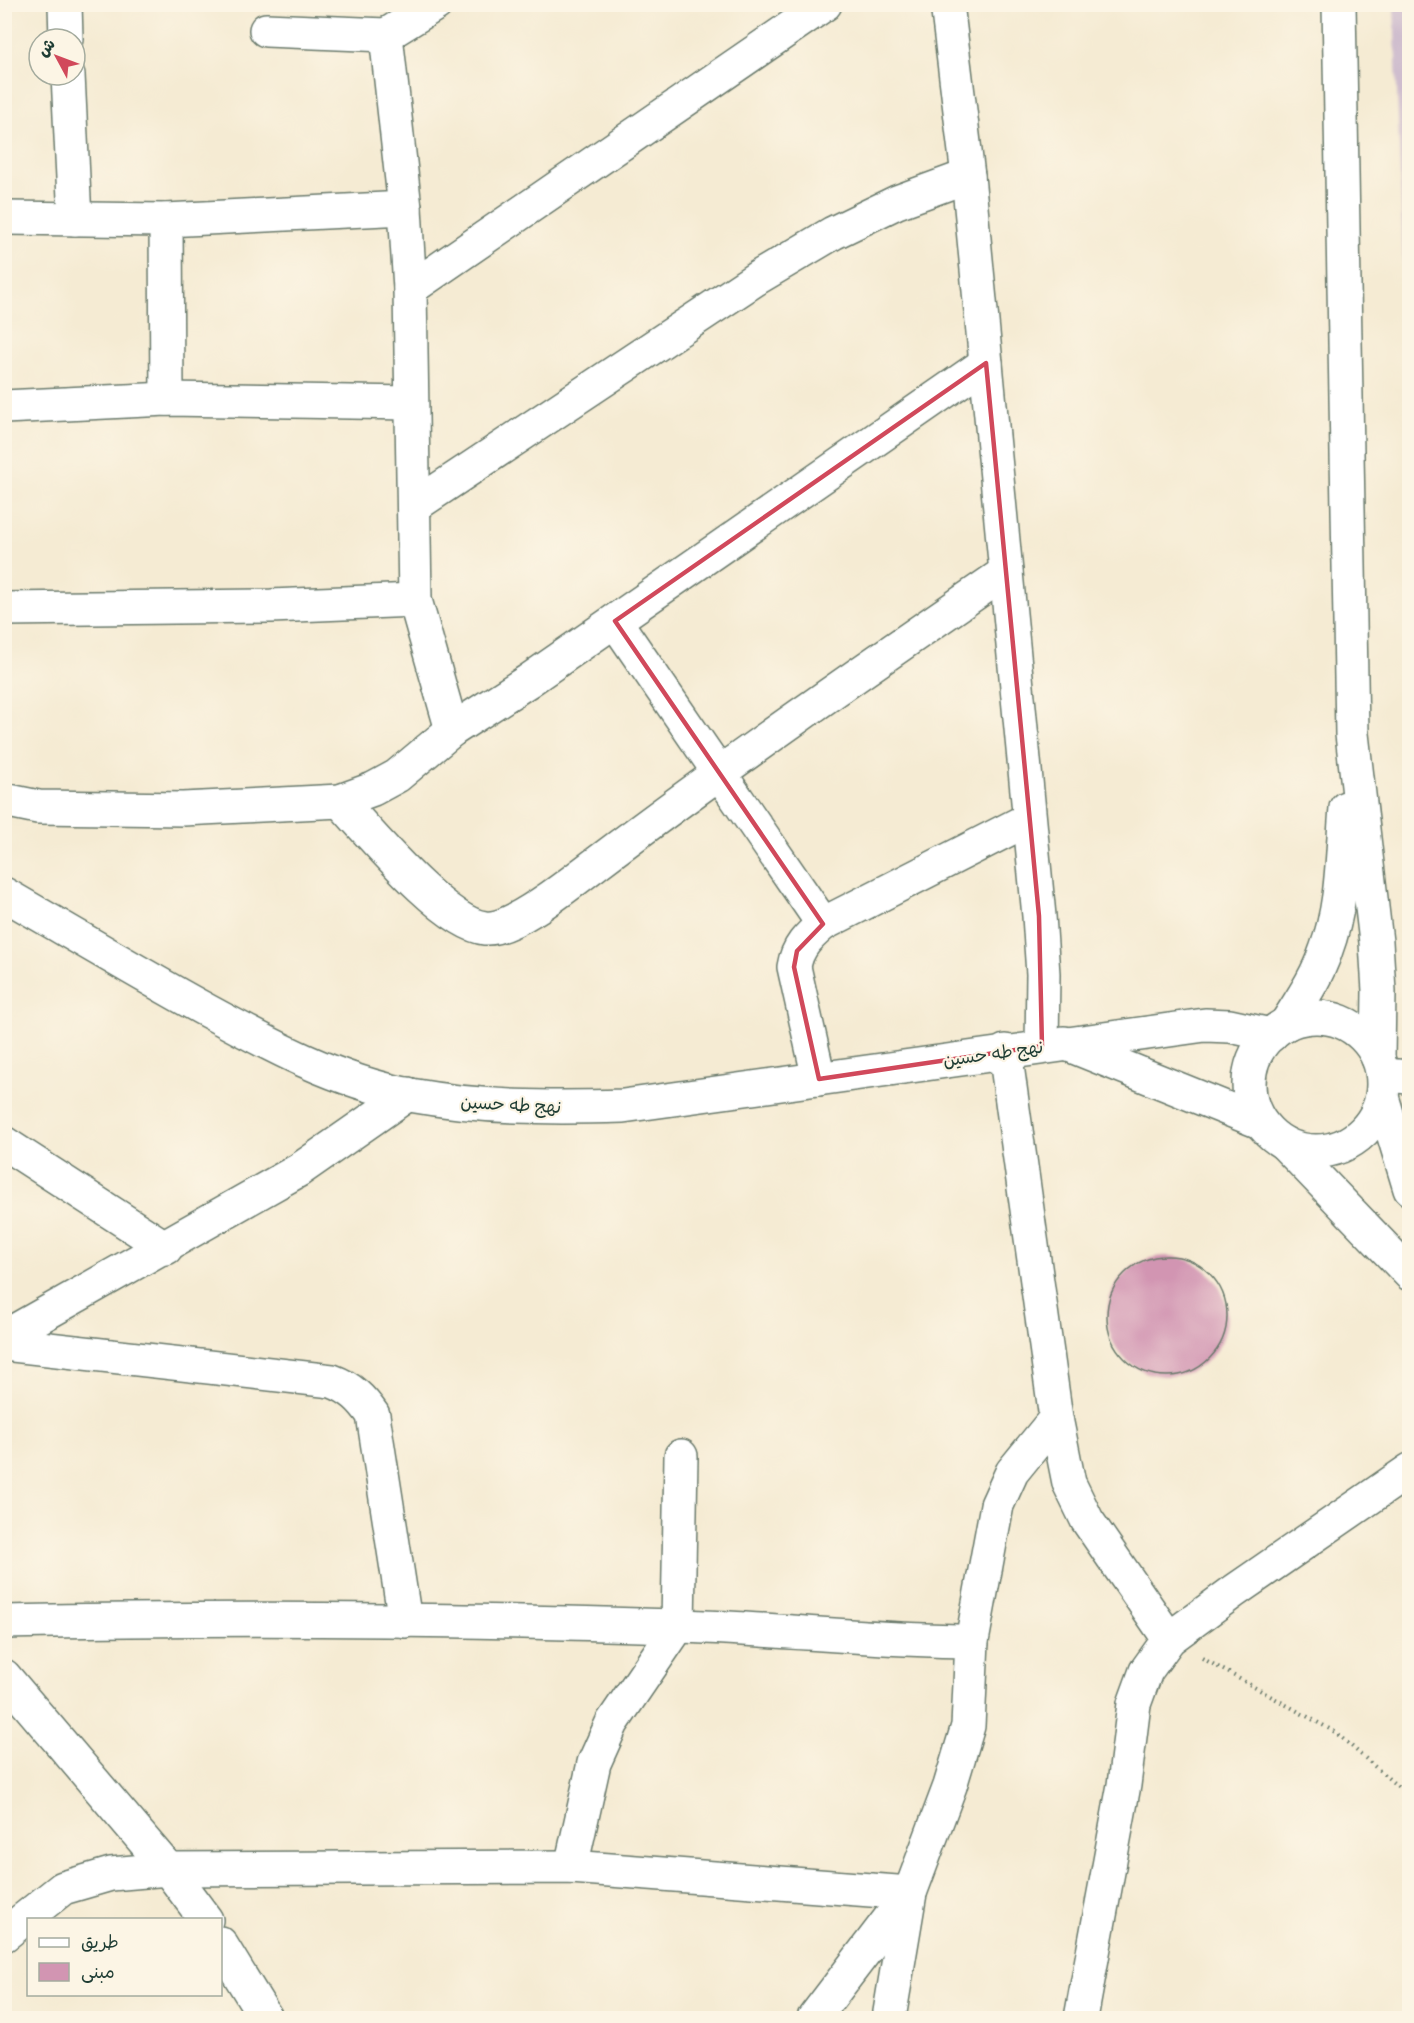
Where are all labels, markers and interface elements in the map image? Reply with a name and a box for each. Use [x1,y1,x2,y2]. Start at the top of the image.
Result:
north arrow [27,27,87,87]
text: ش [32,33,60,61]
street label: نهج طه حسين [941,1034,1045,1072]
street label: نهج طه حسين [460,1089,562,1119]
legend [27,1918,222,1996]
text: طريق [81,1929,119,1954]
text: مبنى [81,1959,115,1984]

